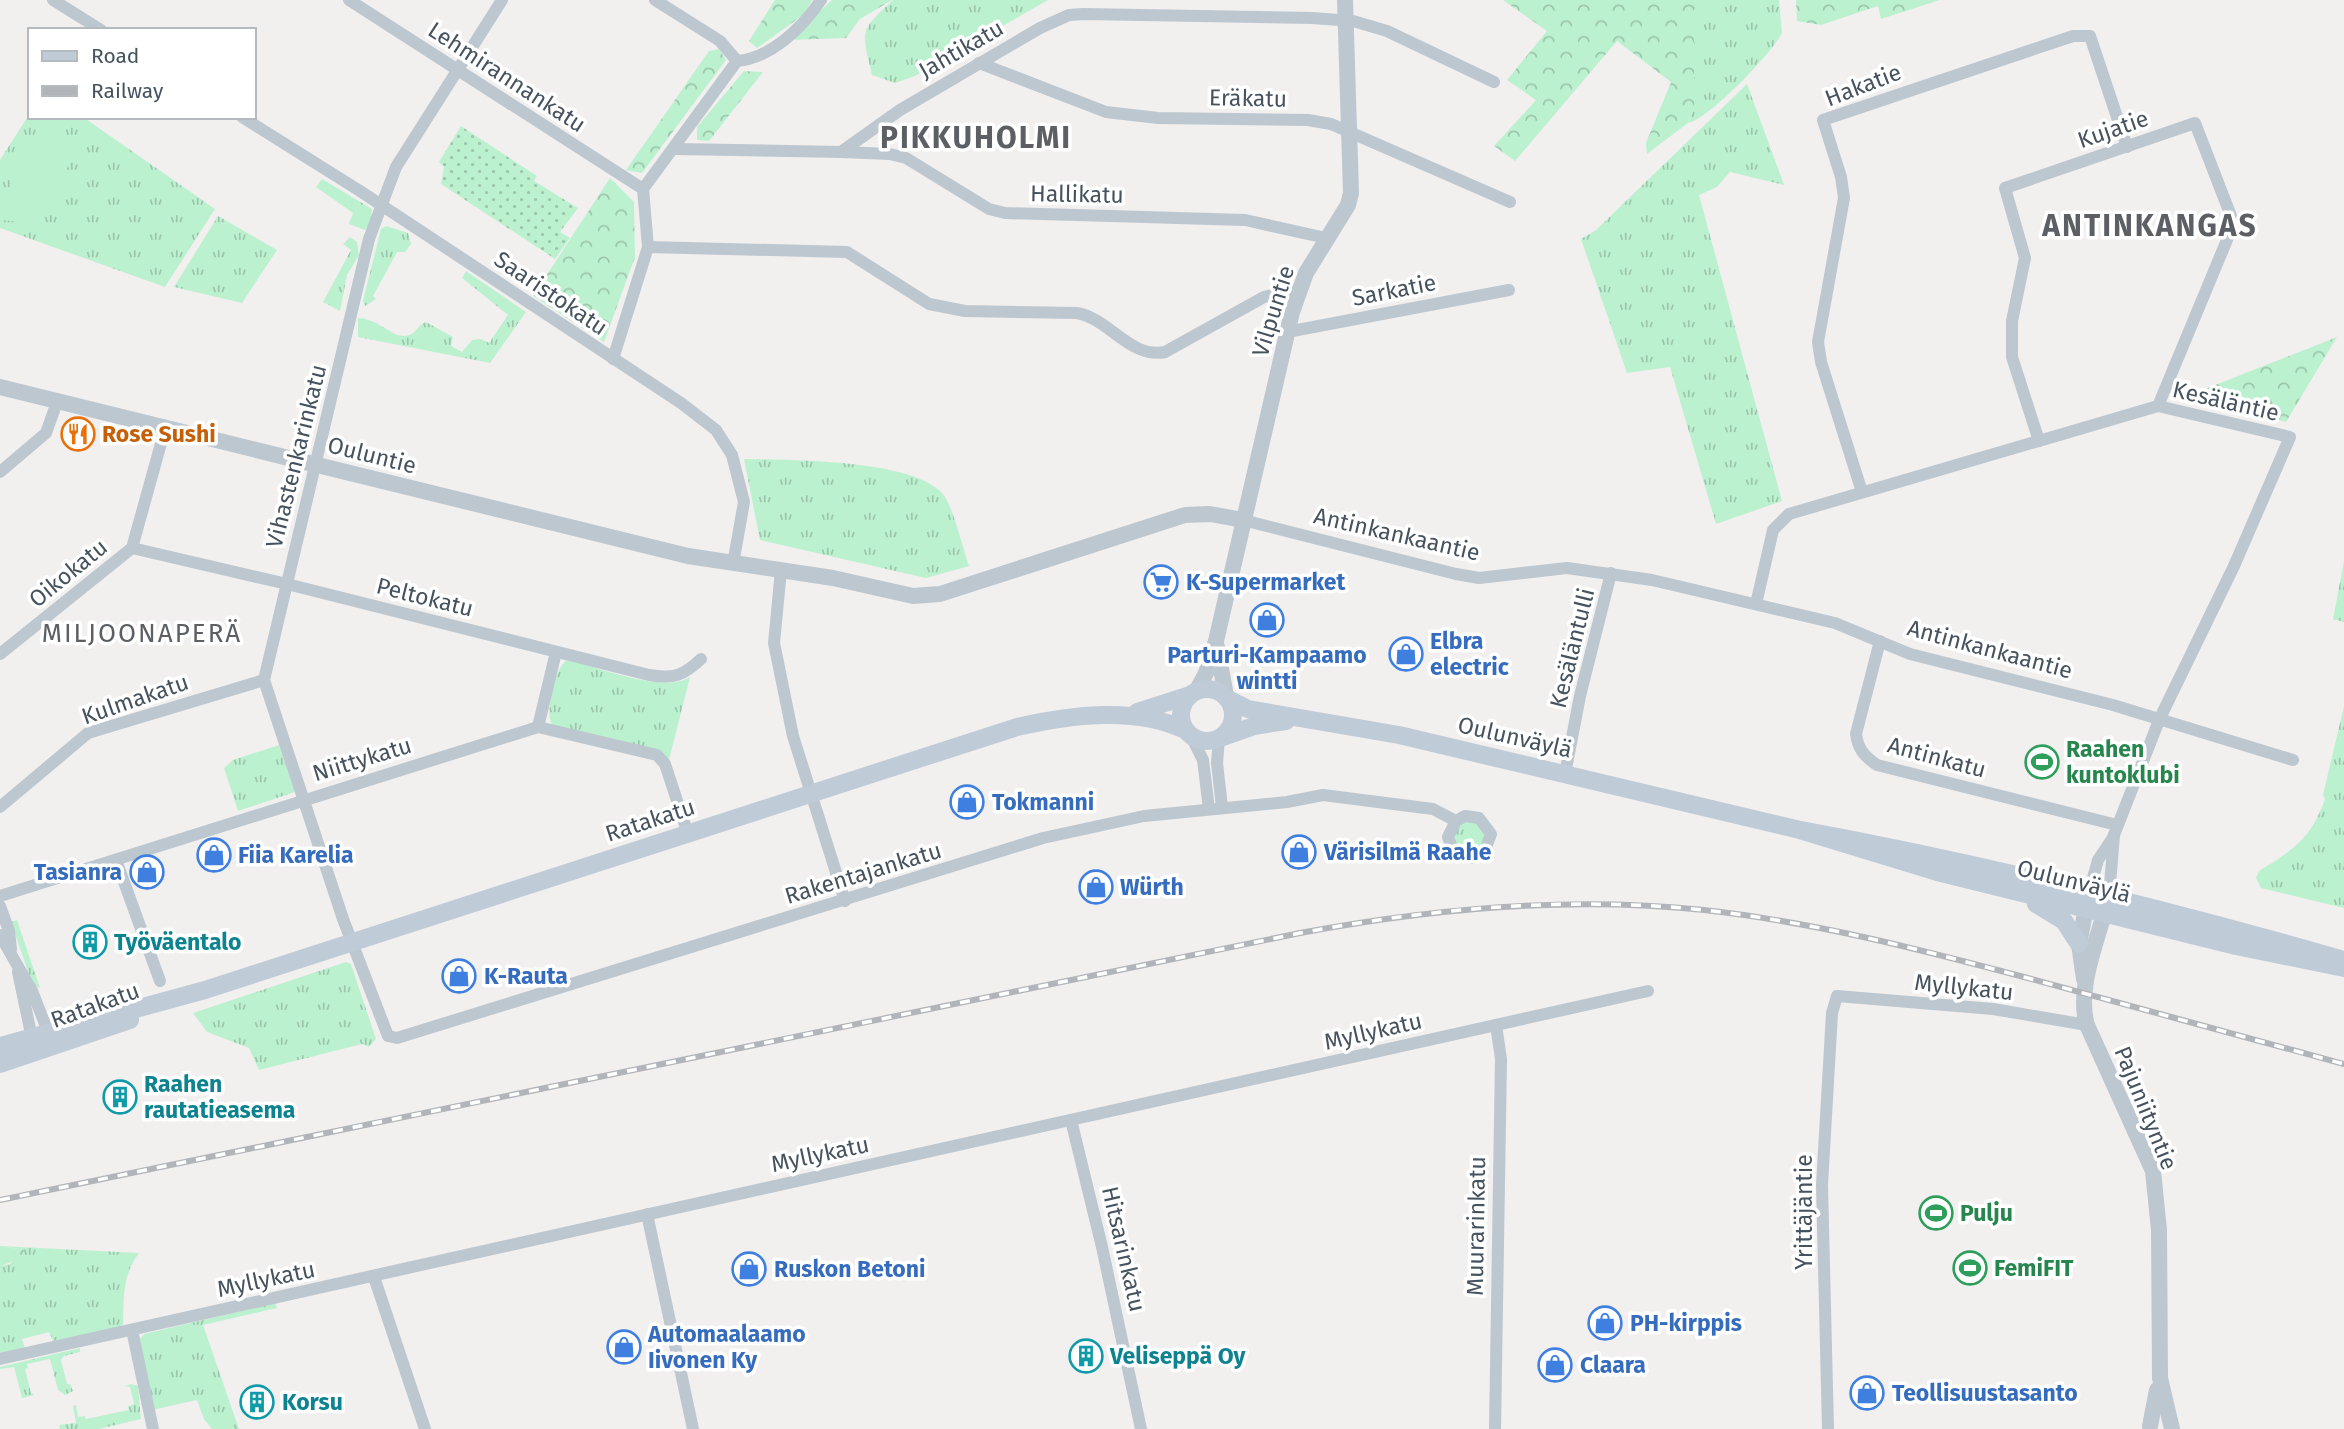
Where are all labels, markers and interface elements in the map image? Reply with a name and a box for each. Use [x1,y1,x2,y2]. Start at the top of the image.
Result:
street label: Jahtikatu [914,14,1008,84]
street label: Lehmirannankatu [423,16,591,138]
legend [28,28,256,119]
text: Road [91,43,139,69]
street label: Hakatie [1821,58,1905,112]
text: Railway [91,78,164,104]
street label: Eräkatu [1209,83,1287,113]
street label: Kujatie [2074,104,2152,154]
district label: PIKKUHOLMI [880,120,1072,156]
street label: Hallikatu [1030,179,1124,209]
district label: ANTINKANGAS [2041,208,2258,244]
street label: Saaristokatu [489,245,613,341]
street label: Vilpuntie [1246,262,1300,360]
street label: Sarkatie [1350,268,1438,312]
street label: Vihastenkarinkatu [260,361,332,551]
street label: Kesäläntie [2170,375,2282,427]
restaurant icon: Rose Sushi [59,415,97,453]
place label: Rose Sushi [102,420,216,448]
street label: Ouluntie [325,431,419,479]
street label: Antinkankaantie [1311,501,1483,567]
street label: Oikokatu [23,533,113,613]
supermarket icon: K-Supermarket [1142,563,1180,601]
place label: K-Supermarket [1186,568,1347,596]
street label: Peltokatu [374,571,476,623]
street label: Kesäläntulli [1544,585,1600,711]
shop icon: Parturi-Kampaamo wintti [1248,601,1286,639]
street label: Antinkankaantie [1905,614,2075,684]
district label: MILJOONAPERÄ [42,618,242,649]
place label: Elbra electric [1430,627,1509,681]
shop icon: Elbra electric [1387,635,1425,673]
place label: Parturi-Kampaamo wintti [1167,641,1367,695]
street label: Kulmakatu [78,668,192,730]
street label: Oulunväylä [1455,710,1575,764]
street label: Antinkatu [1885,730,1989,784]
street label: Niittykatu [309,731,415,787]
place label: Raahen kuntoklubi [2066,735,2180,789]
sports icon: Raahen kuntoklubi [2023,743,2061,781]
shop icon: Tokmanni [948,783,986,821]
place label: Tokmanni [992,788,1094,816]
street label: Ratakatu [602,792,698,848]
shop icon: Värisilmä Raahe [1280,833,1318,871]
shop icon: Fiia Karelia [195,836,233,874]
street label: Rakentajankatu [781,836,945,910]
place label: Värisilmä Raahe [1323,838,1492,866]
place label: Fiia Karelia [238,841,354,869]
shop icon: Tasianra [128,853,166,891]
street label: Oulunväylä [2014,853,2134,909]
place label: Tasianra [34,858,122,886]
shop icon: Würth [1077,868,1115,906]
place label: Würth [1120,873,1184,901]
building icon: Työväentalo [71,923,109,961]
place label: Työväentalo [114,928,241,956]
shop icon: K-Rauta [440,957,478,995]
place label: K-Rauta [484,962,568,990]
street label: Myllykatu [1913,968,2015,1006]
street label: Ratakatu [47,976,143,1034]
street label: Myllykatu [1321,1006,1425,1056]
street label: Pajuniityntie [2108,1042,2184,1174]
place label: Raahen rautatieasema [144,1070,295,1124]
building icon: Raahen rautatieasema [101,1078,139,1116]
street label: Myllykatu [768,1130,872,1178]
street label: Yrittäjäntie [1790,1154,1818,1270]
street label: Muurarinkatu [1461,1156,1491,1296]
street label: Hitsarinkatu [1096,1184,1152,1314]
sports icon: Pulju [1917,1194,1955,1232]
place label: Pulju [1960,1199,2013,1227]
sports icon: FemiFIT [1951,1249,1989,1287]
shop icon: Ruskon Betoni [730,1250,768,1288]
place label: FemiFIT [1994,1254,2074,1282]
street label: Myllykatu [214,1255,318,1303]
place label: Ruskon Betoni [774,1255,926,1283]
shop icon: PH-kirppis [1586,1304,1624,1342]
place label: PH-kirppis [1630,1309,1742,1337]
place label: Automaalaamo Iivonen Ky [647,1320,806,1374]
shop icon: Automaalaamo Iivonen Ky [605,1328,643,1366]
building icon: Veliseppä Oy [1067,1337,1105,1375]
place label: Veliseppä Oy [1109,1342,1247,1370]
shop icon: Claara [1536,1346,1574,1384]
place label: Claara [1580,1351,1646,1379]
shop icon: Teollisuustasanto [1848,1374,1886,1412]
place label: Teollisuustasanto [1892,1379,2078,1407]
building icon: Korsu [238,1383,276,1421]
place label: Korsu [282,1388,343,1416]

